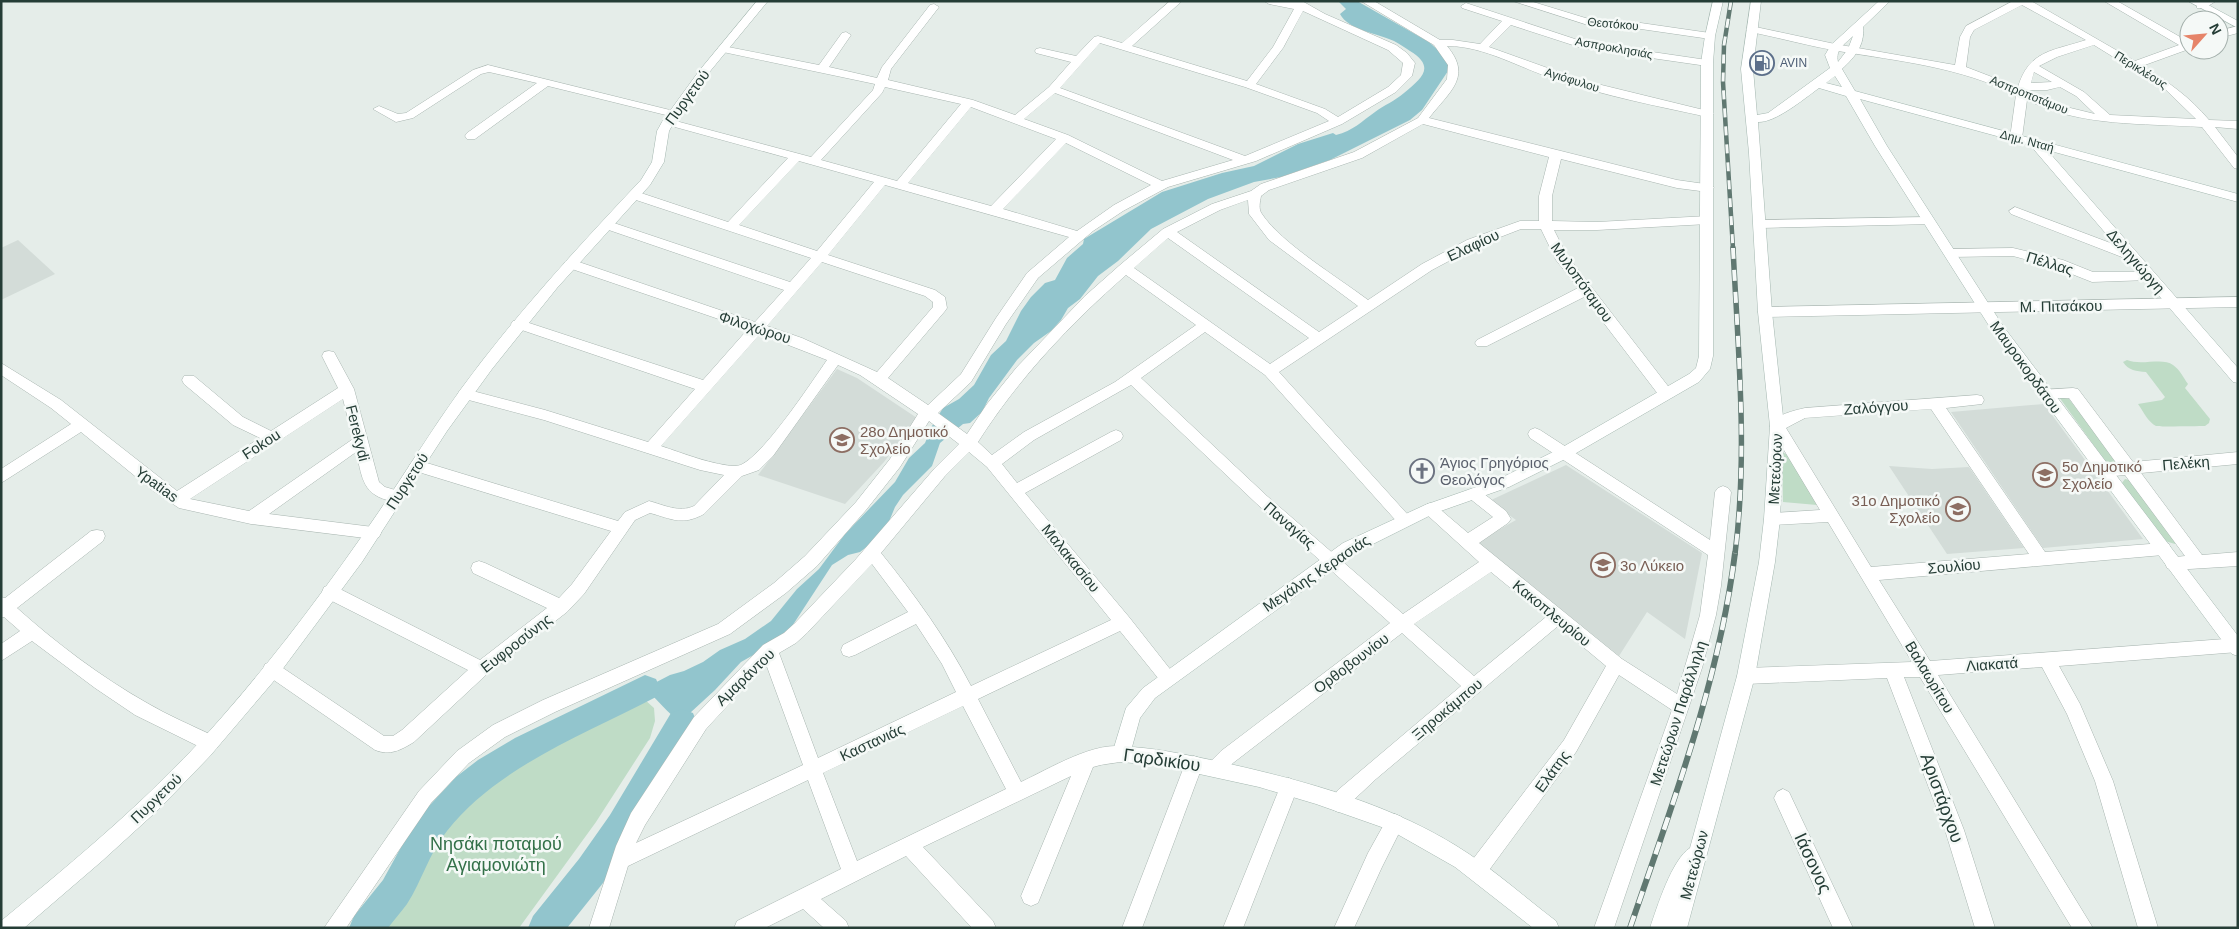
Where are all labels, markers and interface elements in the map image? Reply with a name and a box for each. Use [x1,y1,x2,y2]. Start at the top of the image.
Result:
north arrow [2179,10,2229,60]
street label: Θεοτόκου [1587,15,1639,33]
text: N [2206,21,2225,37]
street label: Ασπροκλησιάς [1574,34,1654,62]
street label: Περικλέους [2112,48,2170,92]
fuel station icon: AVIN [1749,50,1775,76]
place label: AVIN [1780,56,1807,70]
street label: Αγιόφυλου [1543,65,1601,95]
street label: Πυργετού [661,66,713,128]
street label: Ασπροποτάμου [1988,73,2070,117]
street label: Δημ. Νταή [1999,127,2055,155]
street label: Δεληγιώργη [2104,225,2168,297]
street label: Ελαφίου [1444,226,1502,264]
street label: Μυλοπόταμου [1547,239,1617,325]
street label: Πέλλας [2024,248,2076,278]
street label: Μ. Πιτσάκου [2020,297,2102,315]
street label: Φιλοχώρου [717,307,793,347]
street label: Μαυροκορδάτου [1987,318,2065,416]
street label: Ζαλόγγου [1843,396,1909,418]
street label: Ferekydi [343,403,373,463]
place label: 28ο Δημοτικό Σχολείο [860,423,948,457]
street label: Fokou [239,426,283,462]
school or university icon: 28ο Δημοτικό Σχολείο [829,427,855,453]
street label: Μετεώρων [1765,433,1785,505]
street label: Πυργετού [382,450,432,512]
street label: Πελέκη [2162,452,2210,474]
place label: Άγιος Γρηγόριος Θεολόγος [1440,454,1549,488]
church icon: Άγιος Γρηγόριος Θεολόγος [1409,458,1435,484]
place label: 5ο Δημοτικό Σχολείο [2062,458,2142,492]
school or university icon: 5ο Δημοτικό Σχολείο [2032,462,2058,488]
street label: Ypatias [132,463,182,505]
place label: 31ο Δημοτικό Σχολείο [1852,492,1940,526]
school or university icon: 31ο Δημοτικό Σχολείο [1945,496,1971,522]
street label: Παναγίας [1261,498,1319,552]
street label: Μαλακασίου [1039,521,1103,595]
street label: Μεγάλης Κερασιάς [1259,531,1373,615]
school or university icon: 3ο Λύκειο [1590,552,1616,578]
street label: Σουλίου [1927,555,1981,577]
place label: 3ο Λύκειο [1620,557,1684,574]
street label: Κακοπλευρίου [1510,576,1594,650]
street label: Ευφροσύνης [477,610,555,676]
street label: Ορθοβουνίου [1310,629,1392,697]
street label: Μετεώρων Παράλληλη [1647,638,1709,788]
street label: Βαλαωρίτου [1902,638,1958,716]
street label: Αμαράντου [712,645,778,709]
street label: Λιακατά [1965,654,2019,674]
street label: Ξηροκάμπου [1408,675,1486,743]
street label: Καστανιάς [837,720,907,764]
street label: Γαρδικίου [1122,745,1202,775]
street label: Ελάτης [1531,747,1573,795]
street label: Αριστάρχου [1917,751,1967,845]
street label: Πυργετού [127,770,185,826]
street label: Μετεώρων [1677,828,1711,902]
street label: Ιάσονος [1790,830,1836,897]
park label: Νησάκι ποταμού Αγιαμονιώτη [430,834,562,875]

